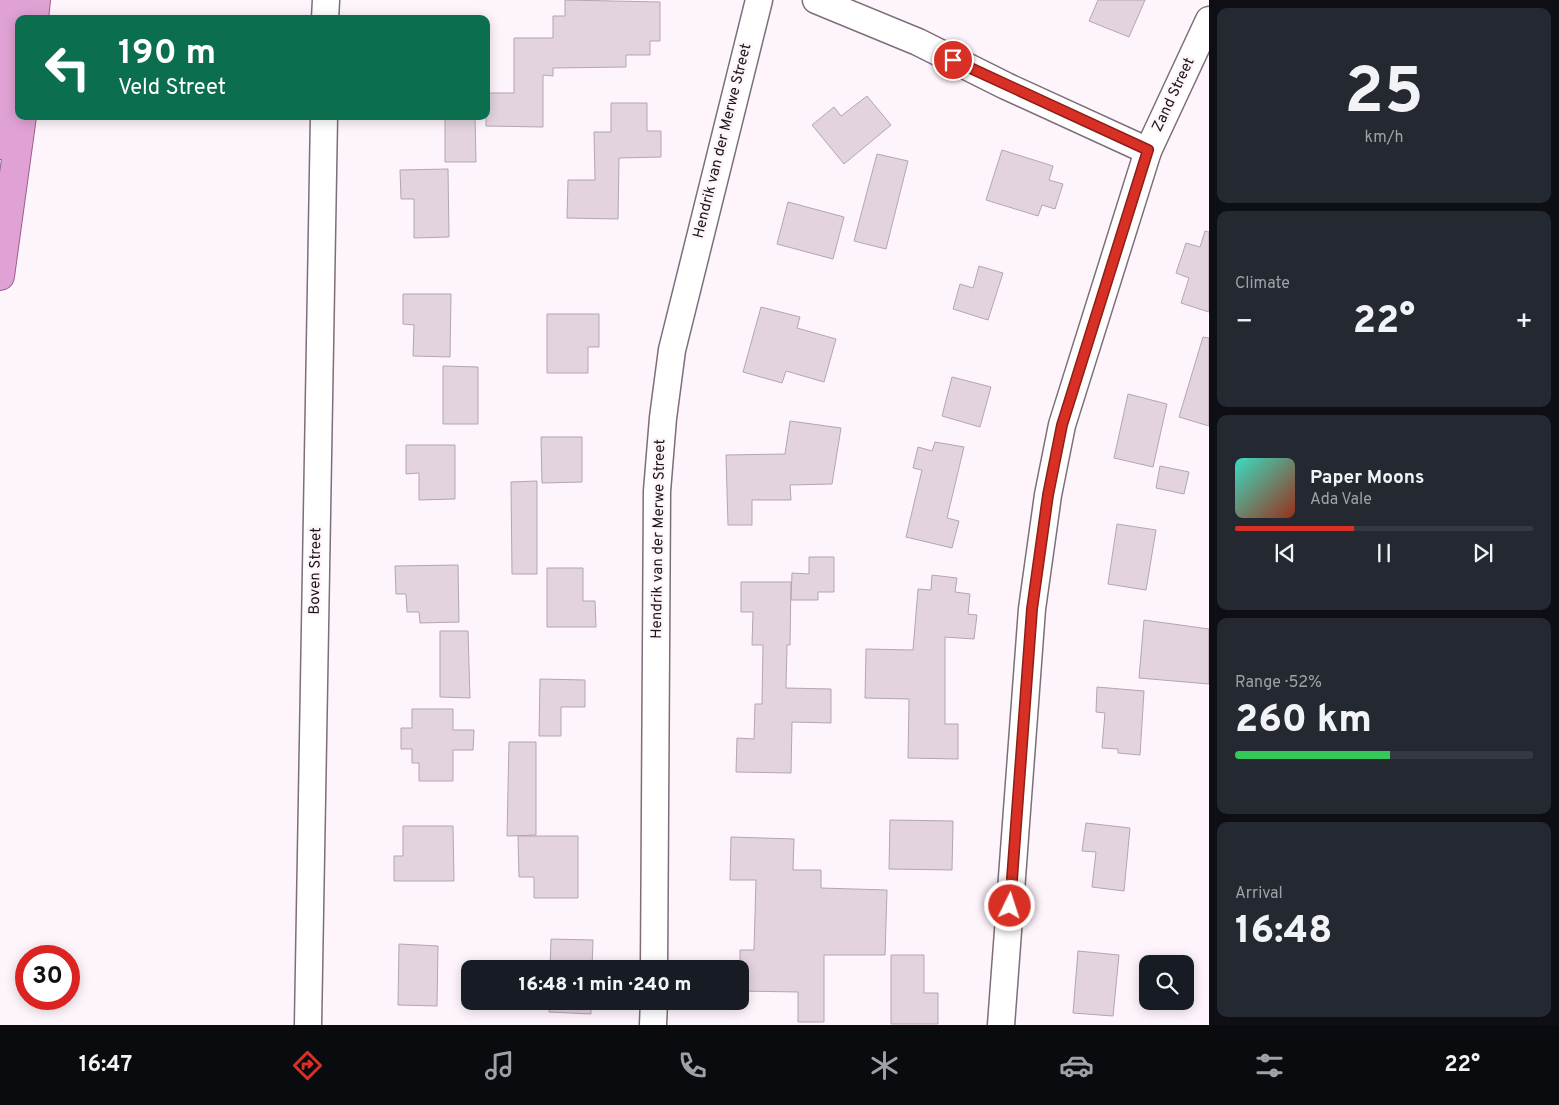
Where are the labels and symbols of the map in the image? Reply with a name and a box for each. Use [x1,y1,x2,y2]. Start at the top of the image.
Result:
pin [932,39,974,81]
street label: Hendrik van der Merwe Street [690,42,756,240]
street label: Zand Street [1149,55,1199,135]
street label: Hendrik van der Merwe Street [648,439,670,639]
street label: Boven Street [306,527,326,615]
position arrow [983,879,1035,931]
speed limit sign: 30 [15,945,80,1010]

